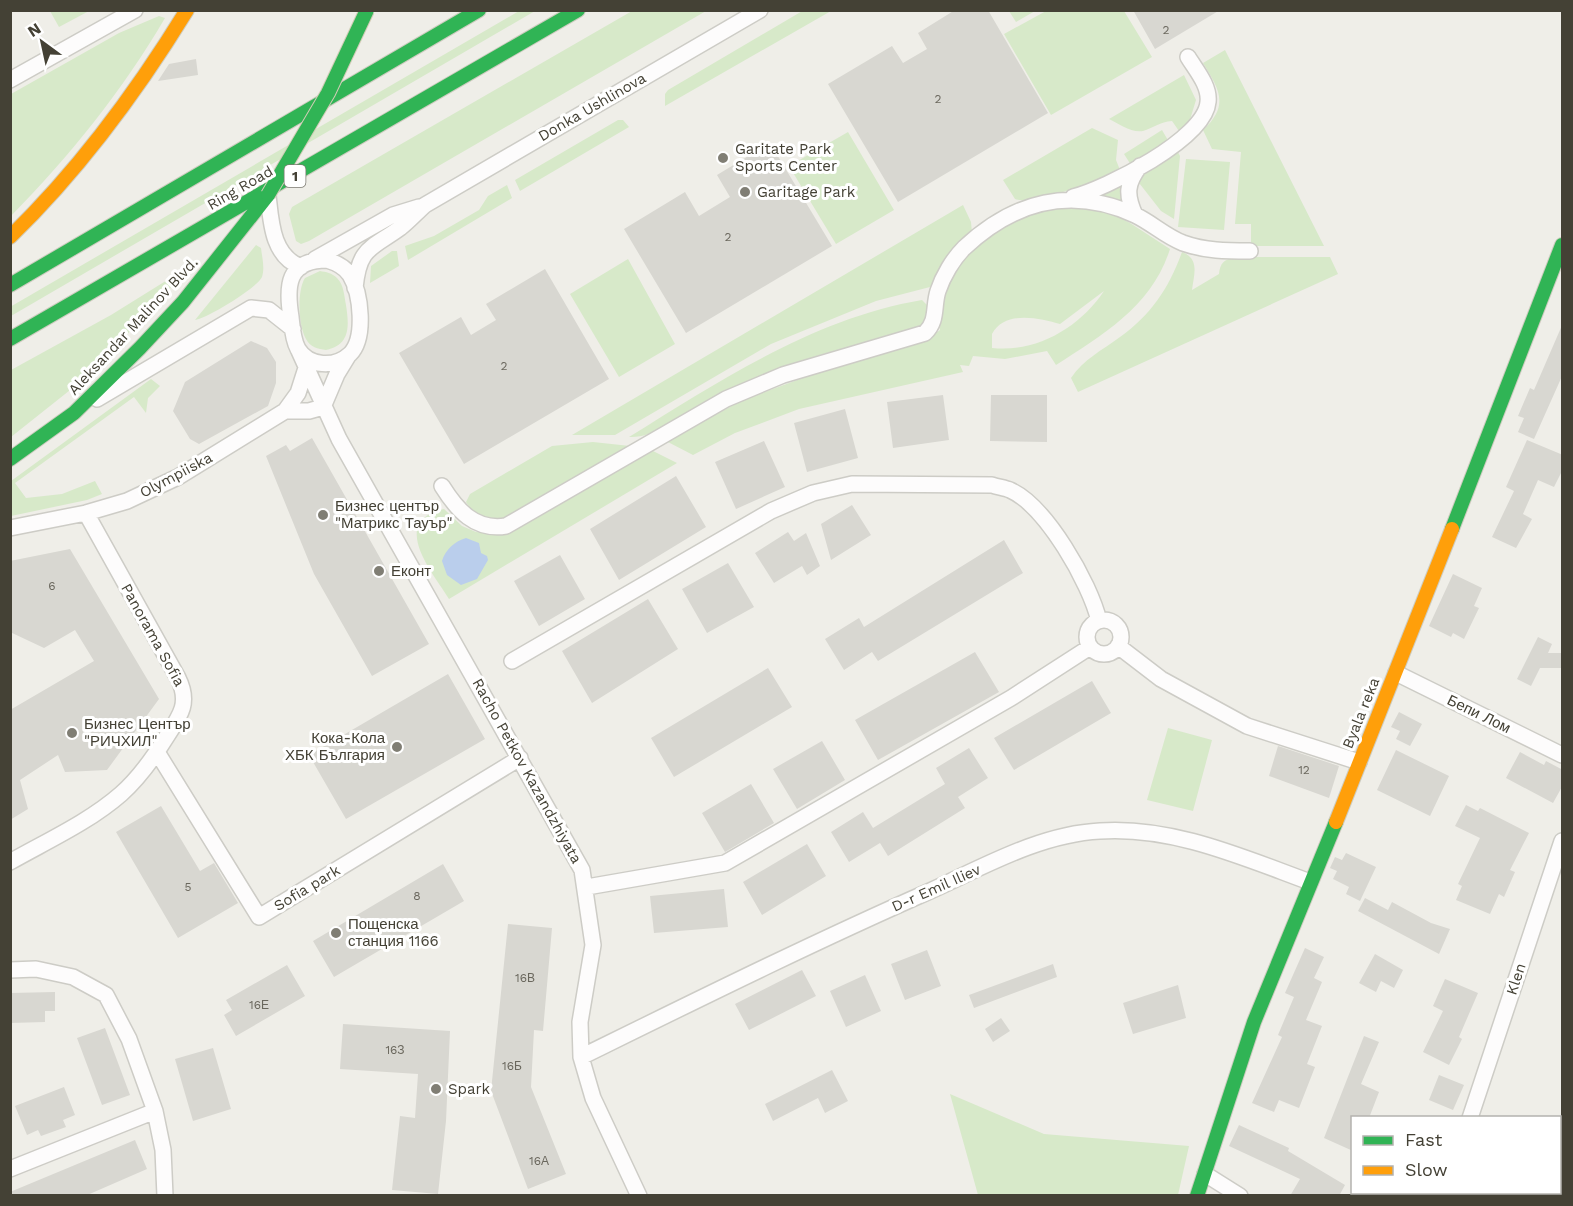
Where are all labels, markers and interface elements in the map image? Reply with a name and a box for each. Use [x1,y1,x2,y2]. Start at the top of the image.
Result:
north arrow [12,12,72,72]
text: N [24,19,44,41]
house number: 2 [1163,23,1170,37]
street label: Donka Ushlinova [535,69,649,145]
house number: 2 [935,92,942,106]
place label: Garitate Park Sports Center [735,140,837,175]
marker: Garitate Park Sports Center [716,151,730,165]
street label: Ring Road [204,162,276,214]
road number: 1 [284,165,306,187]
place label: Garitage Park [757,183,856,201]
marker: Garitage Park [738,185,752,199]
house number: 2 [725,230,732,244]
street label: Aleksandar Malinov Blvd. [64,253,202,399]
house number: 2 [501,359,508,373]
street label: Olympiiska [137,448,216,502]
place label: Бизнес център "Матрикс Тауър" [335,497,453,532]
marker: Бизнес център "Матрикс Тауър" [316,508,330,522]
place label: Еконт [391,562,431,580]
marker: Еконт [372,564,386,578]
house number: 6 [48,579,56,593]
street label: Panorama Sofia [117,580,189,690]
street label: Byala reka [1339,674,1384,751]
street label: Racho Petkov Kazandzhiyata [468,675,586,867]
street label: Бепи Лом [1444,691,1514,737]
place label: Бизнес Център "РИЧХИЛ" [84,715,191,750]
marker: Бизнес Център "РИЧХИЛ" [65,726,79,740]
place label: Кока-Кола ХБК България [285,729,386,764]
marker: Кока-Кола ХБК България [390,740,404,754]
house number: 12 [1298,763,1310,777]
street label: D-r Emil Iliev [889,860,983,916]
street label: Sofia park [271,861,344,915]
house number: 5 [185,880,192,894]
house number: 8 [413,889,421,903]
place label: Пощенска станция 1166 [348,915,439,950]
marker: Пощенска станция 1166 [329,926,343,940]
street label: Klen [1502,961,1530,997]
house number: 16В [515,971,535,985]
house number: 16Е [249,998,269,1012]
house number: 16З [385,1043,405,1057]
house number: 16Б [502,1059,522,1073]
place label: Spark [448,1080,491,1098]
marker: Spark [429,1082,443,1096]
legend [1351,1116,1561,1194]
text: Fast [1405,1129,1443,1150]
house number: 16А [529,1154,549,1168]
text: Slow [1405,1159,1448,1180]

